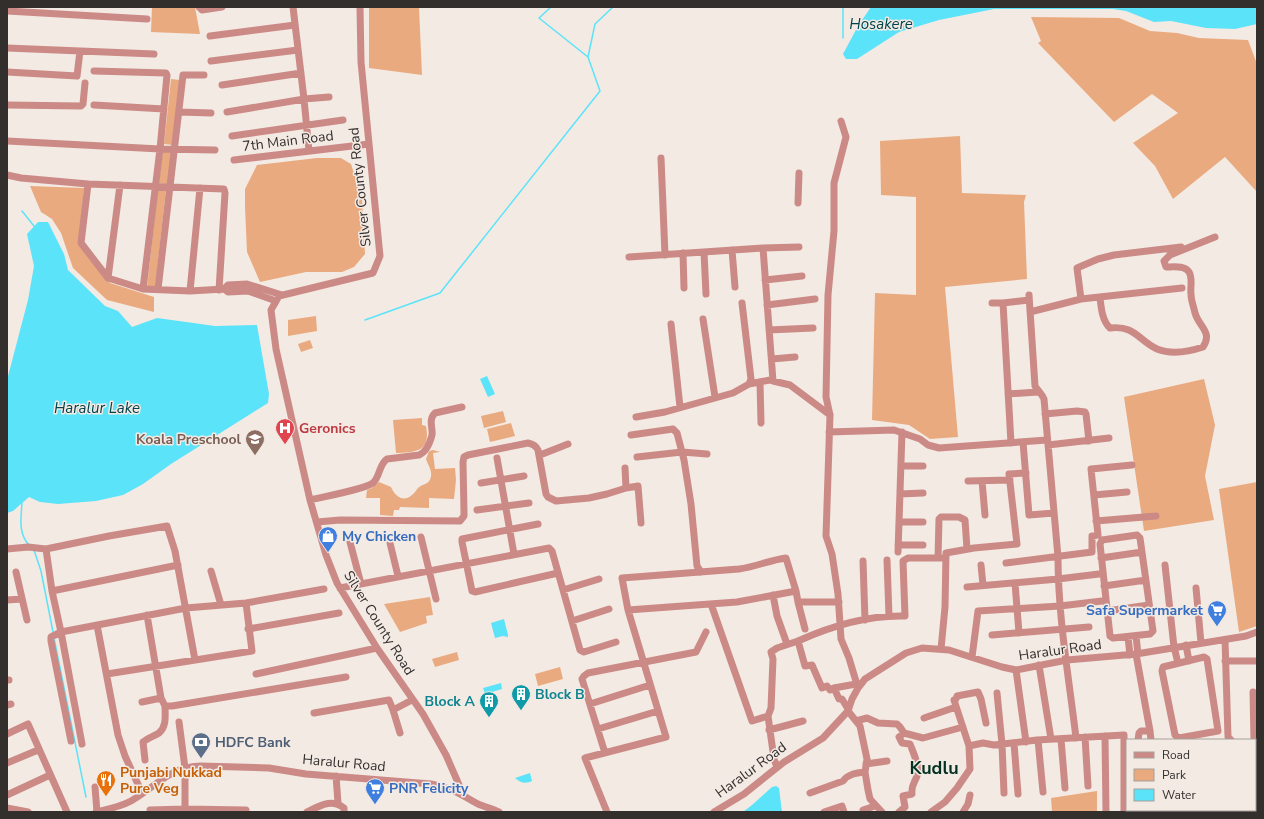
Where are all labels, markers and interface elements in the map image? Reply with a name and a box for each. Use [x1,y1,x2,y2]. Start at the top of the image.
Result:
water label: Hosakere [849,14,913,34]
street label: 7th Main Road [241,126,335,156]
street label: Silver County Road [344,126,376,248]
water label: Haralur Lake [54,398,140,418]
hospital icon: Geronics [274,417,296,445]
place label: Geronics [299,419,356,438]
school or university icon: Koala Preschool [244,428,266,456]
place label: Koala Preschool [136,430,242,449]
shop icon: My Chicken [317,525,339,553]
place label: My Chicken [342,527,416,546]
street label: Silver County Road [339,567,419,679]
supermarket icon: Safa Supermarket [1206,599,1228,627]
place label: Safa Supermarket [1086,601,1204,620]
street label: Haralur Road [1017,635,1103,665]
building icon: Block B [510,683,532,711]
place label: Block B [535,685,585,704]
building icon: Block A [478,690,500,718]
place label: Block A [425,692,476,711]
bank icon: HDFC Bank [190,731,212,759]
place label: HDFC Bank [215,733,291,752]
street label: Haralur Road [712,738,790,802]
legend [1126,739,1256,811]
text: Road [1162,747,1190,763]
street label: Haralur Road [302,750,386,776]
district label: Kudlu [909,756,959,780]
place label: Punjabi Nukkad Pure Veg [120,763,222,798]
text: Park [1162,767,1187,783]
restaurant icon: Punjabi Nukkad Pure Veg [95,769,117,797]
supermarket icon: PNR Felicity [364,777,386,805]
place label: PNR Felicity [389,779,469,798]
text: Water [1162,787,1196,803]

